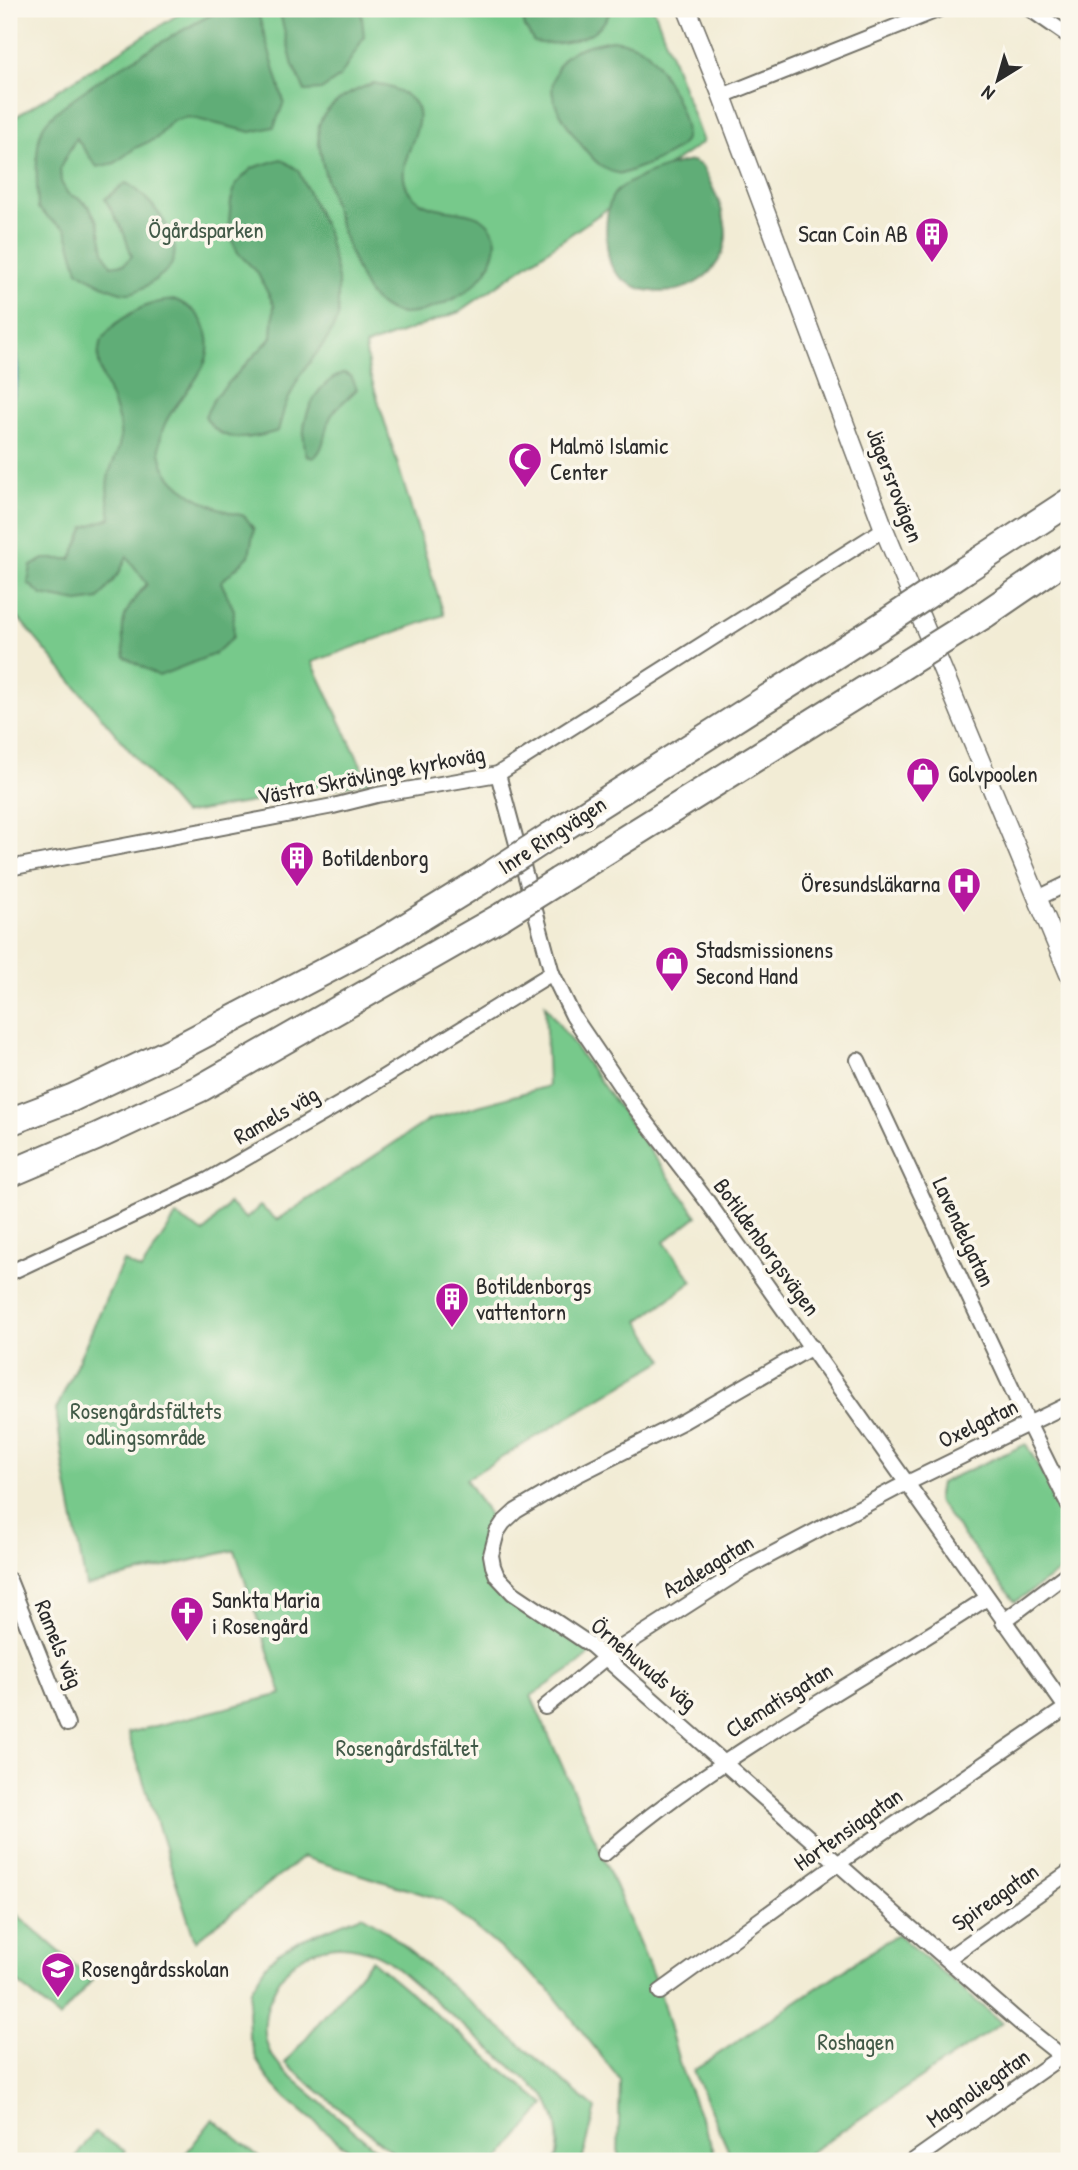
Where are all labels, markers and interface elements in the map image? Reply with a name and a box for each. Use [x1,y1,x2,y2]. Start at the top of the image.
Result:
north arrow [962,46,1032,116]
text: N [976,80,1000,107]
park label: Ögårdsparken [148,214,264,245]
building icon: Scan Coin AB [913,215,951,264]
place label: Scan Coin AB [798,218,908,249]
street label: Jägersrovägen [859,423,932,547]
place label: Malmö Islamic Center [550,430,668,487]
mosque icon: Malmö Islamic Center [506,440,544,489]
street label: Västra Skrävlinge kyrkoväg [255,737,487,812]
shop icon: Golvpoolen [904,755,942,804]
place label: Golvpoolen [948,758,1038,789]
street label: Inre Ringvägen [492,788,612,881]
building icon: Botildenborg [278,839,316,888]
place label: Botildenborg [322,842,428,873]
hospital icon: Öresundsläkarna [945,865,983,914]
place label: Öresundsläkarna [801,868,940,899]
place label: Stadsmissionens Second Hand [696,934,833,991]
shop icon: Stadsmissionens Second Hand [653,944,691,993]
street label: Ramels väg [228,1078,324,1151]
street label: Botildenborgsvägen [707,1172,828,1322]
street label: Lavendelgatan [926,1172,1003,1291]
place label: Botildenborgs vattentorn [476,1270,591,1327]
building icon: Botildenborgs vattentorn [433,1280,471,1329]
street label: Oxelgatan [933,1390,1023,1455]
park label: Rosengårdsfältets odlingsområde [70,1395,222,1452]
street label: Azaleagatan [656,1526,759,1605]
place label: Sankta Maria i Rosengård [212,1584,319,1641]
church icon: Sankta Maria i Rosengård [168,1594,206,1643]
street label: Ramels väg [28,1595,91,1693]
street label: Örnehuvuds väg [585,1610,704,1717]
street label: Clematisgatan [719,1654,838,1745]
park label: Rosengårdsfältet [336,1732,479,1763]
street label: Hortensiagatan [787,1780,908,1877]
street label: Spireagatan [945,1855,1044,1938]
school or university icon: Rosengårdsskolan [39,1950,77,1999]
place label: Rosengårdsskolan [82,1953,229,1984]
park label: Roshagen [817,2026,895,2057]
street label: Magnoliegatan [920,2041,1036,2135]

